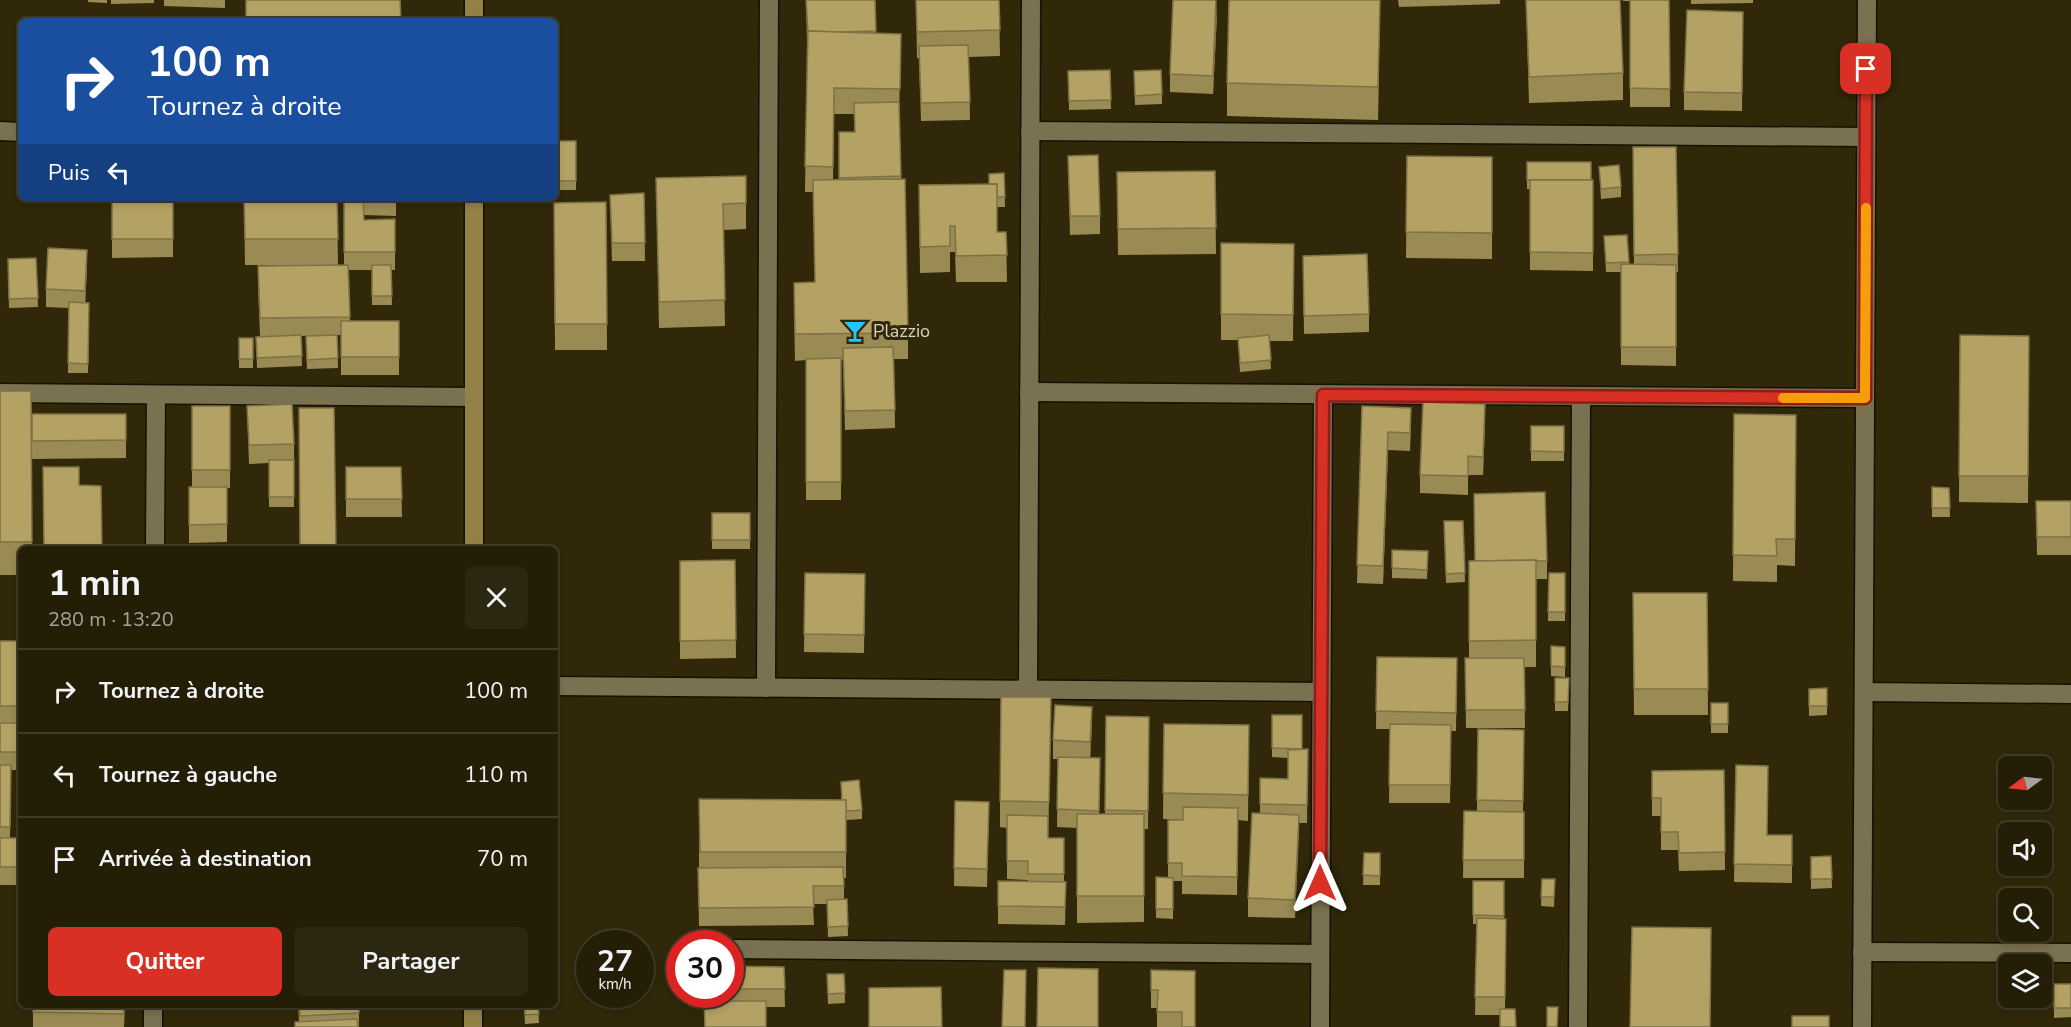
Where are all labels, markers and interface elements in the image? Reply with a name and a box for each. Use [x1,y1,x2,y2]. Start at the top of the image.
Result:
text: 100 m [147,34,271,91]
icon: right [48,42,126,120]
pin [1840,43,1891,94]
icon: arrive [1849,52,1882,85]
text: Tournez à droite [147,88,342,125]
icon: left [102,156,135,189]
text: Puis [48,158,90,188]
bar icon: Plazzio [842,318,868,344]
place label: Plazzio [873,319,930,343]
text: 1 min [48,559,141,608]
button: close [465,566,528,629]
text: 280 m · 13:20 [48,606,174,633]
icon: right [48,675,81,708]
text: Tournez à droite [99,676,264,706]
text: 100 m [464,676,528,706]
north arrow [1998,756,2052,810]
map controls [1998,756,2052,1008]
icon: left [48,759,81,792]
text: Tournez à gauche [99,760,277,790]
text: 110 m [464,760,528,790]
button: sound [1998,822,2052,876]
icon: arrive [48,843,81,876]
text: Arrivée à destination [99,844,312,874]
text: 70 m [477,844,528,874]
position arrow [1288,851,1352,915]
button: search [1998,888,2052,942]
button: Quitter [48,927,282,996]
button: Partager [294,927,528,996]
speed limit sign: 30 [666,930,744,1008]
text: 27 [597,941,633,982]
button: layers [1998,954,2052,1008]
text: km/h [598,974,632,994]

